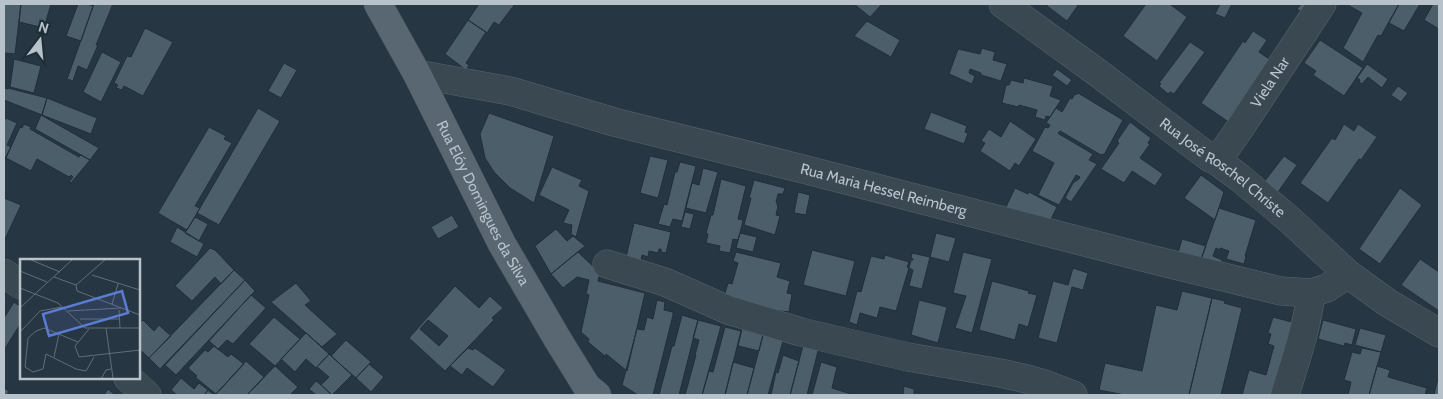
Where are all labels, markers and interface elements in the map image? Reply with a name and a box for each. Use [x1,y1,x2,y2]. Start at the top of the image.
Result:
north arrow [15,15,65,65]
text: N [36,17,51,38]
street label: Viela Nar [1247,53,1294,111]
street label: Rua José Roschel Christe [1156,114,1289,221]
street label: Rua Elóy Domingues da Silva [433,118,534,289]
street label: Rua Maria Hessel Reimberg [798,160,969,220]
inset map [20,259,140,379]

